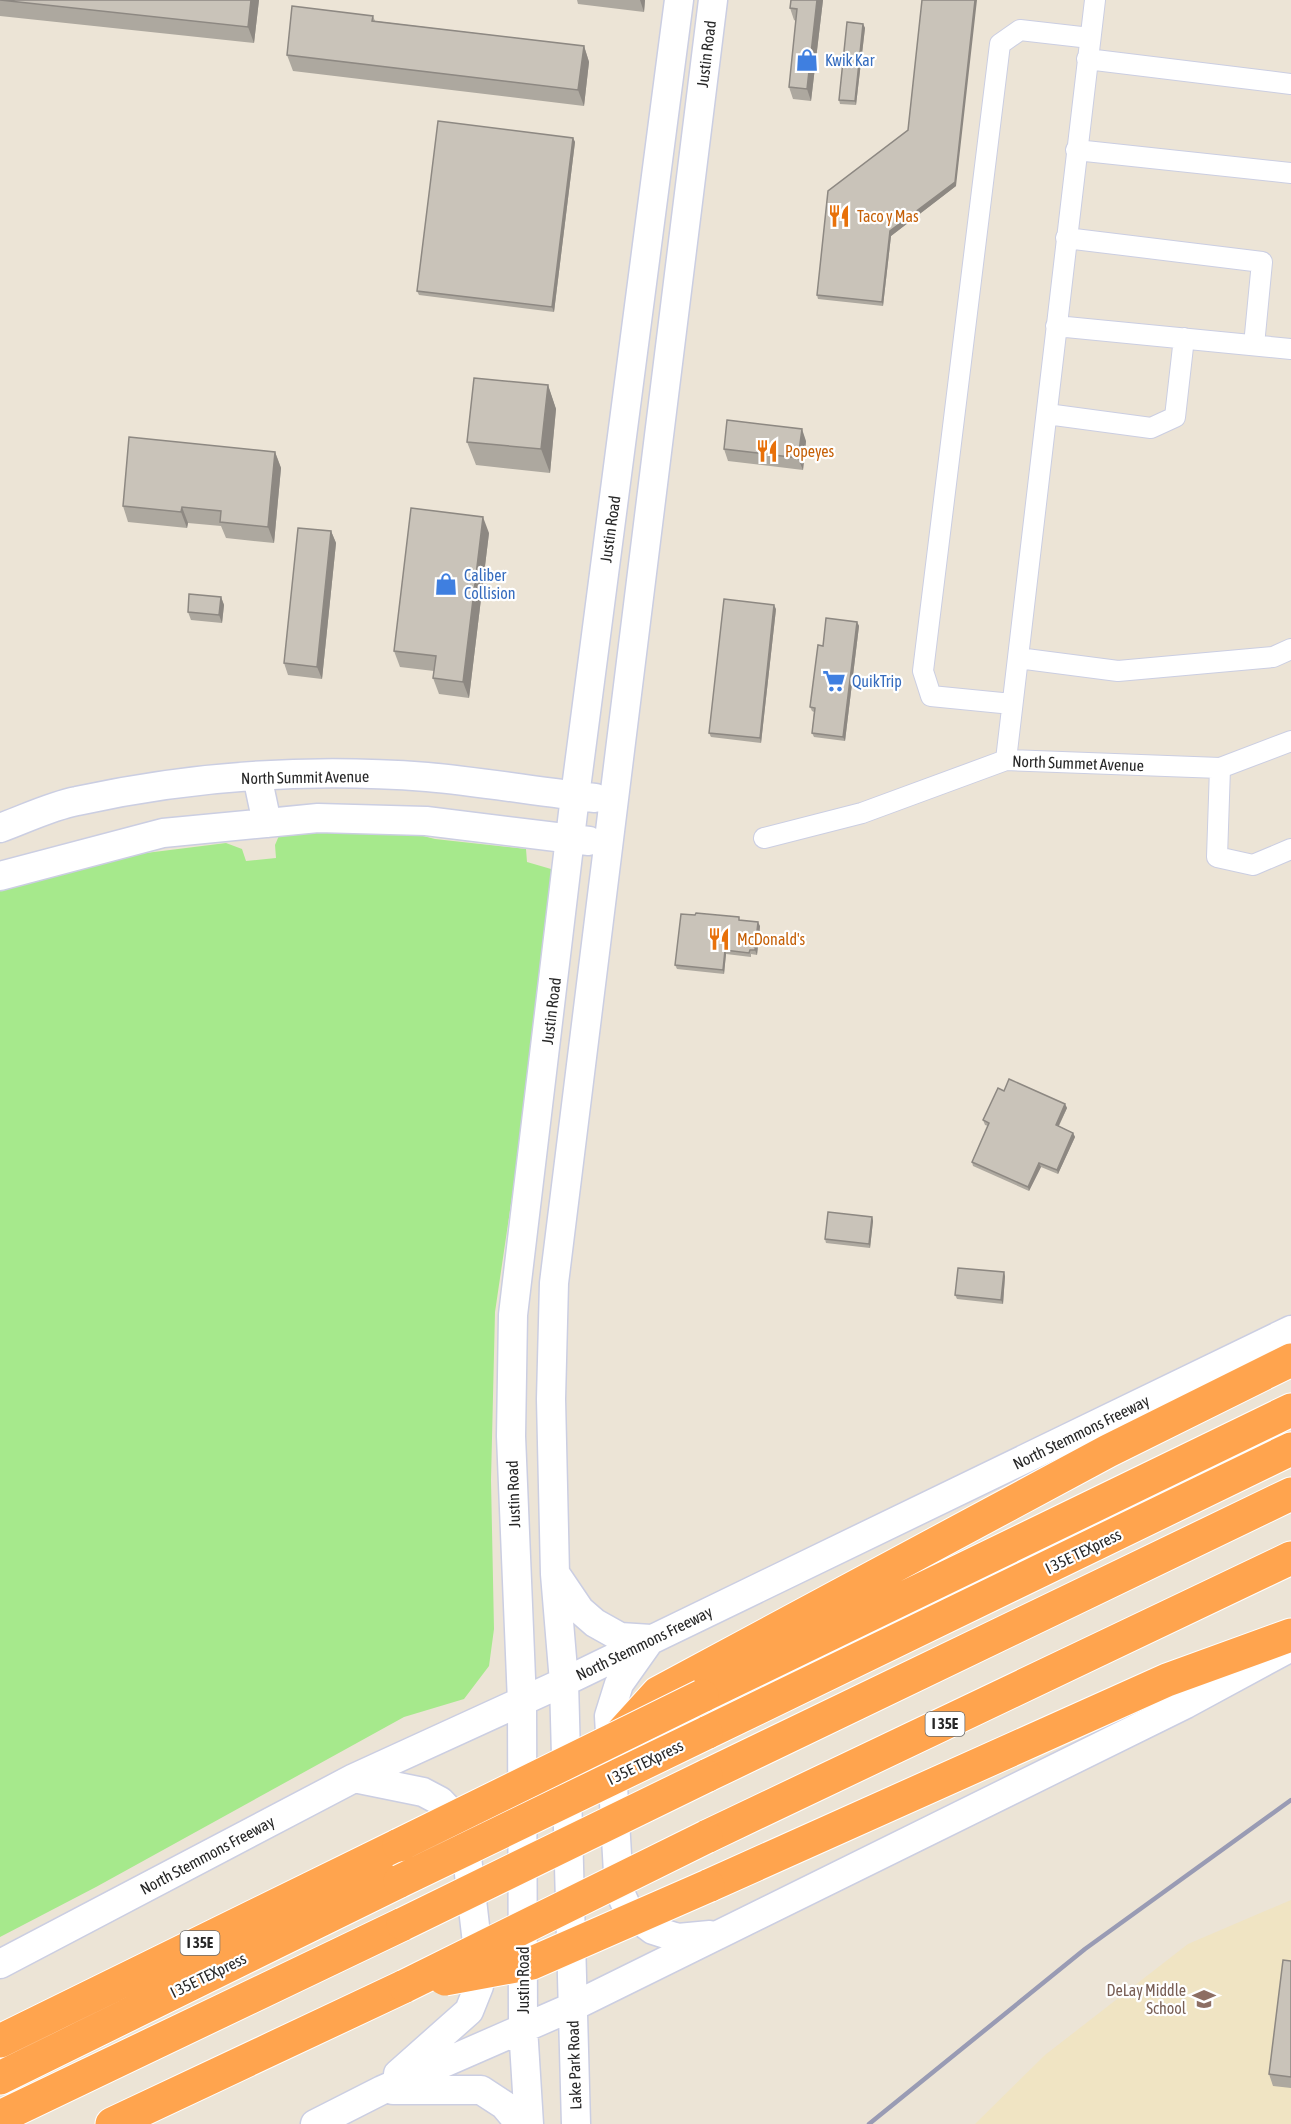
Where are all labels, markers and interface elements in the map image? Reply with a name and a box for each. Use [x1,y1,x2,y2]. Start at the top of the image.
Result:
street label: Justin Road [693,20,719,88]
shop icon: Kwik Kar [794,47,820,73]
place label: Kwik Kar [825,51,875,69]
restaurant icon: Taco y Mas [826,203,852,229]
place label: Taco y Mas [857,207,919,226]
restaurant icon: Popeyes [754,438,780,464]
place label: Popeyes [785,442,835,461]
street label: Justin Road [596,494,624,564]
place label: Caliber Collision [464,566,516,602]
shop icon: Caliber Collision [433,571,459,597]
supermarket icon: QuikTrip [821,668,847,694]
place label: QuikTrip [852,672,902,691]
street label: North Summet Avenue [1012,752,1144,774]
street label: North Summit Avenue [241,767,369,787]
restaurant icon: McDonald's [706,926,732,952]
place label: McDonald's [737,930,806,948]
street label: Justin Road [538,977,564,1045]
street label: North Stemmons Freeway [1010,1391,1153,1474]
street label: Justin Road [503,1460,523,1528]
street label: I 35E TEXpress [1042,1525,1125,1578]
street label: North Stemmons Freeway [573,1602,716,1685]
road number: I 35E [926,1712,964,1736]
street label: I 35E TEXpress [604,1736,687,1789]
street label: North Stemmons Freeway [137,1812,278,1899]
road number: I 35E [180,1931,220,1955]
street label: Justin Road [514,1946,532,2014]
street label: I 35E TEXpress [167,1949,250,2002]
place label: DeLay Middle School [1106,1981,1187,2017]
school or university icon: DeLay Middle School [1191,1986,1217,2012]
street label: Lake Park Road [563,2020,585,2110]

